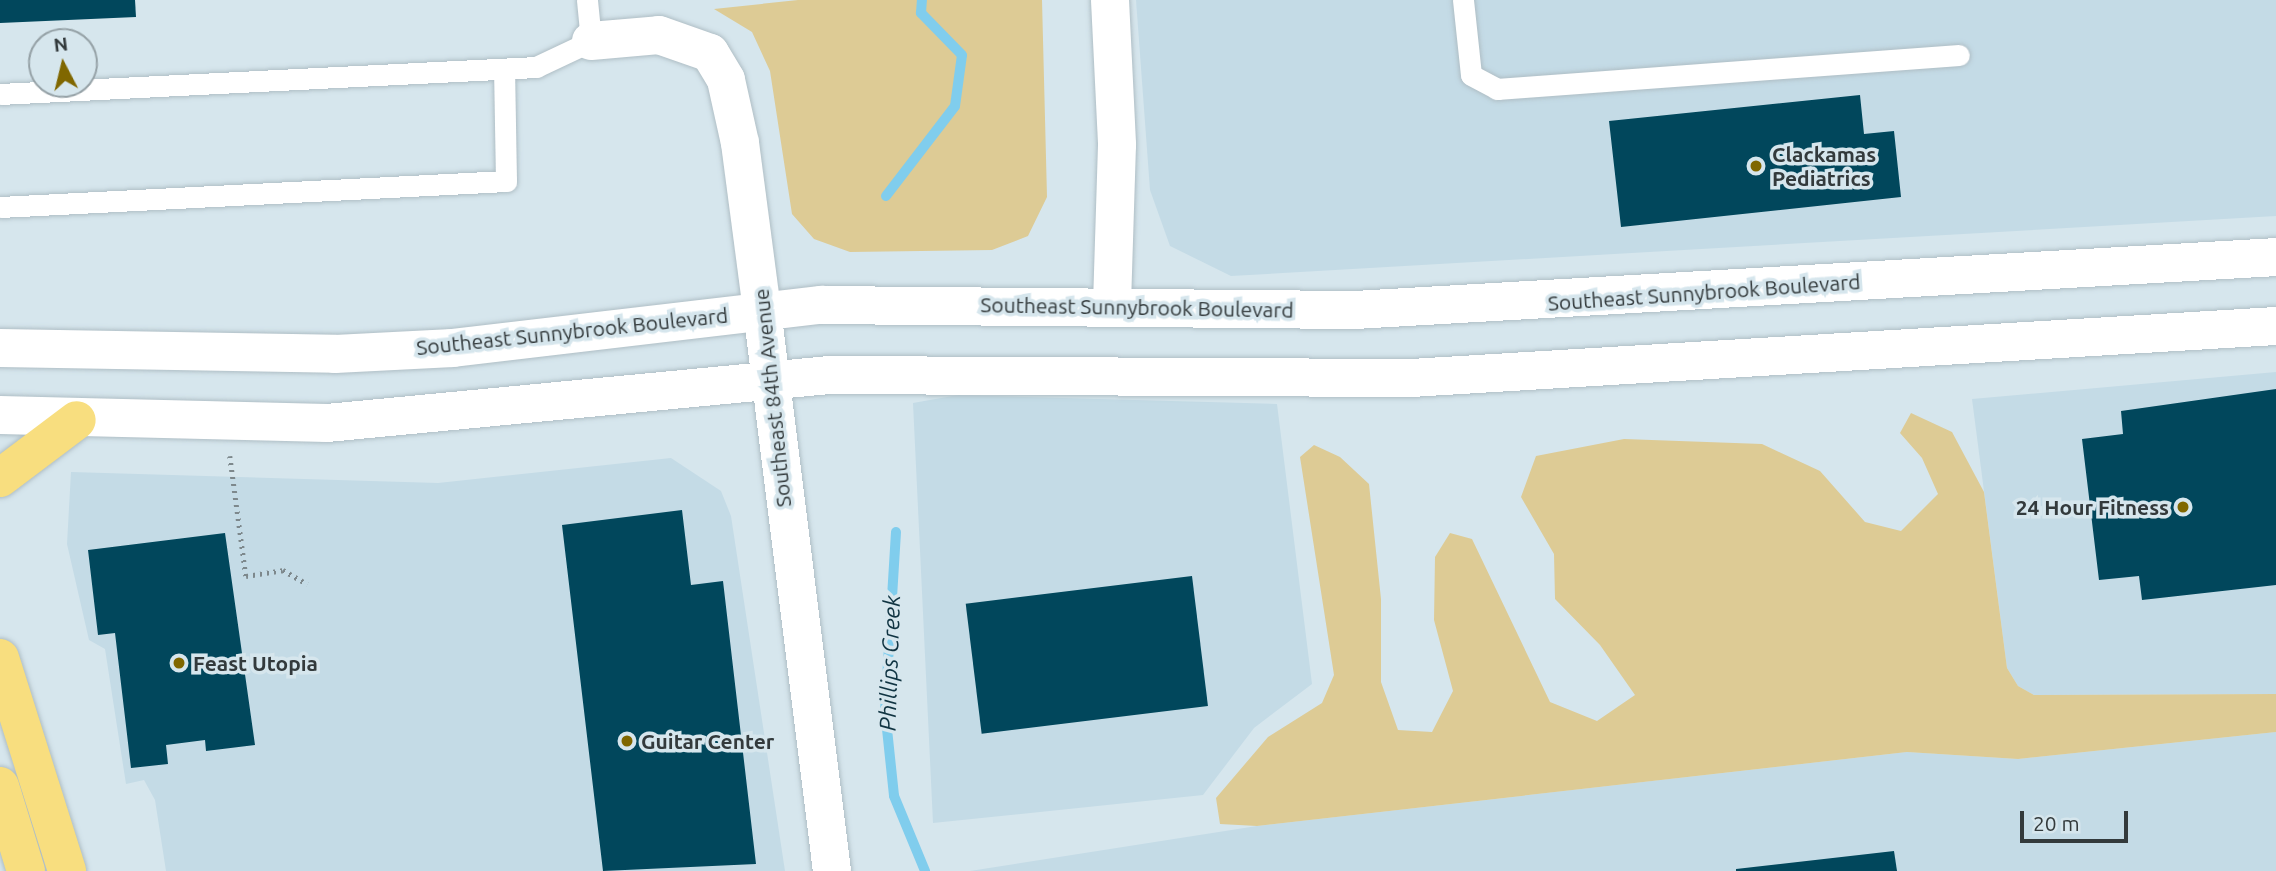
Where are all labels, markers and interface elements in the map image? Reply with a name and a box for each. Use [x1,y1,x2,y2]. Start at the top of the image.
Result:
north arrow [28,28,98,98]
text: N [52,32,69,56]
place label: Clackamas Pediatrics [1772,141,1876,191]
marker: Clackamas Pediatrics [1746,156,1766,176]
street label: Southeast Sunnybrook Boulevard [1547,269,1861,315]
street label: Southeast 84th Avenue [748,287,796,509]
street label: Southeast Sunnybrook Boulevard [980,292,1294,322]
street label: Southeast Sunnybrook Boulevard [415,302,729,360]
place label: 24 Hour Fitness [2016,494,2169,520]
marker: 24 Hour Fitness [2175,499,2191,515]
water label: Phillips Creek [874,595,906,731]
place label: Feast Utopia [193,650,318,676]
marker: Feast Utopia [171,655,187,671]
place label: Guitar Center [641,728,774,754]
marker: Guitar Center [619,733,635,749]
scale bar [2024,798,2132,842]
text: 20 m [2033,811,2080,835]

